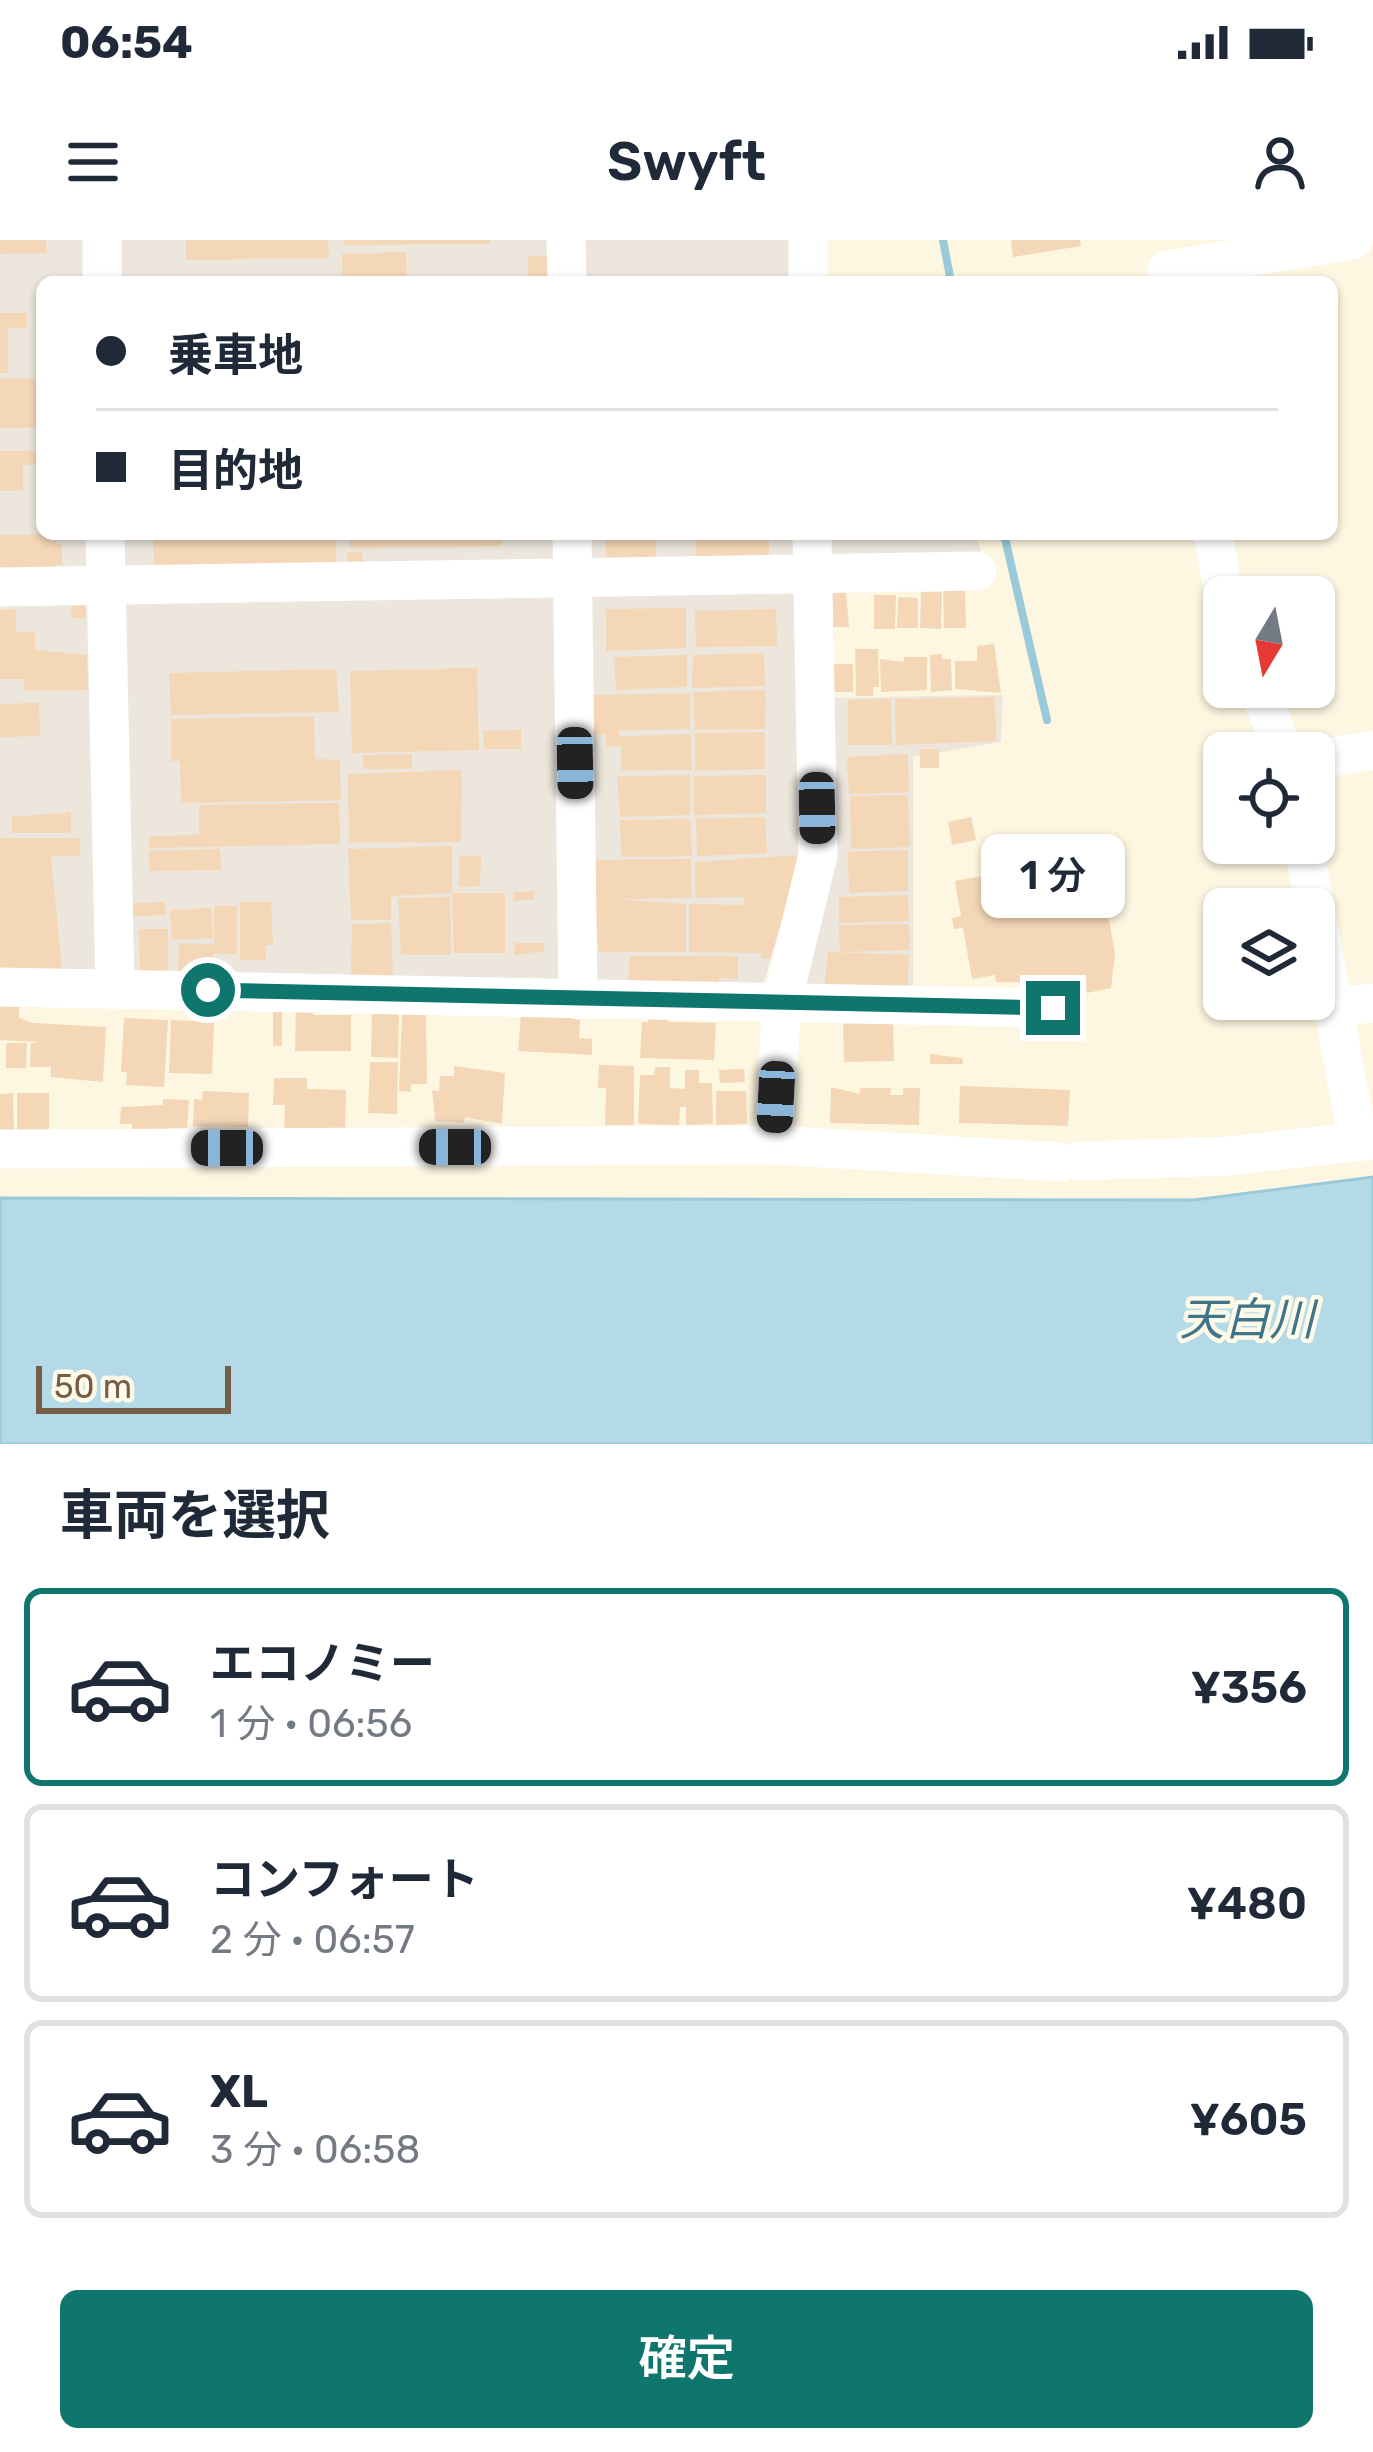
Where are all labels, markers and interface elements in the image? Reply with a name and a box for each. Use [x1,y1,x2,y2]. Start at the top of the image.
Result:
text: 06:54 [60,16,193,69]
icon: menu [60,129,126,195]
icon: person [1247,129,1313,195]
text: Swyft [607,130,766,194]
text: 乗車地 [168,329,303,382]
text: 目的地 [168,444,303,497]
north arrow [1203,576,1335,708]
map controls [1203,576,1335,1020]
car [556,727,594,799]
button: locate [1203,732,1335,864]
car [798,772,836,844]
callout: 1 分 [981,834,1125,918]
text: 1 分 [1020,853,1086,899]
button: layers [1203,888,1335,1020]
route start [181,963,235,1017]
route end [1026,981,1080,1035]
car [756,1060,796,1134]
car [419,1129,491,1165]
car [191,1130,263,1166]
water label: 天白川 [1179,1293,1318,1346]
scale bar [36,1360,231,1413]
text: 50 m [54,1367,132,1406]
text: 車両を選択 [60,1484,330,1548]
icon: car [66,1633,174,1741]
text: エコノミー [210,1637,435,1690]
text: ¥356 [1191,1661,1307,1714]
text: 1 分 · 06:56 [210,1701,412,1747]
icon: car [66,1849,174,1957]
text: コンフォート [210,1853,479,1906]
text: ¥480 [1187,1877,1307,1930]
text: 2 分 · 06:57 [210,1917,415,1963]
icon: car [66,2065,174,2173]
text: XL [210,2065,268,2118]
text: ¥605 [1190,2093,1307,2146]
text: 3 分 · 06:58 [210,2127,420,2173]
button: 確定 [60,2290,1313,2428]

